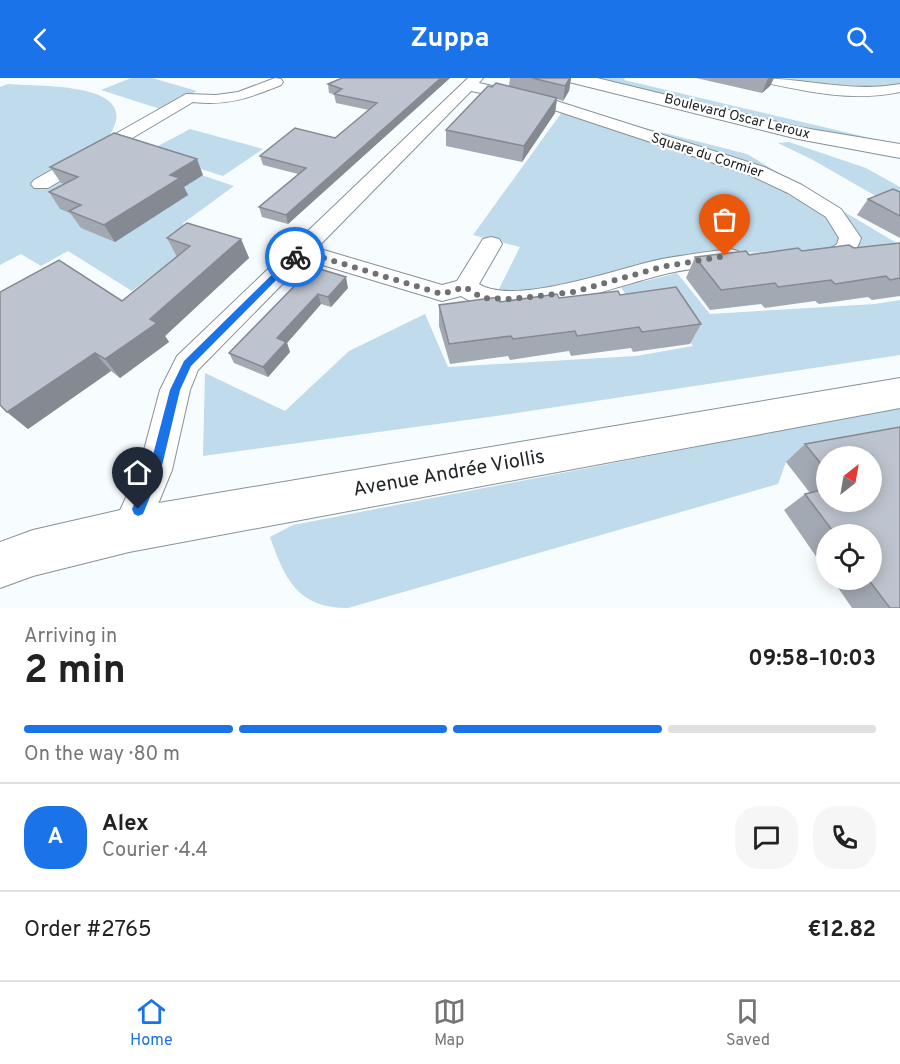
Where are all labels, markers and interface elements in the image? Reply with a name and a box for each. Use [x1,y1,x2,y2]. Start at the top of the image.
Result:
text: Zuppa [410,22,490,56]
icon: back [24,23,57,56]
icon: search [843,23,876,56]
street label: Boulevard Oscar Leroux [662,91,812,143]
street label: Square du Cormier [649,130,766,182]
pin [699,194,750,256]
icon: bag [708,203,741,236]
courier [265,227,325,287]
icon: bike [279,241,312,274]
street label: Avenue Andrée Viollis [351,444,547,504]
north arrow [816,446,882,512]
map controls [816,446,882,590]
pin [112,447,163,509]
icon: home [121,456,154,489]
button: locate [816,524,882,590]
text: Arriving in [24,624,117,650]
text: 09:58–10:03 [748,646,876,673]
text: 2 min [24,648,126,697]
text: On the way · 80 m [24,742,180,768]
button: chat [735,806,798,869]
button: phone [813,806,876,869]
text: Alex [102,811,149,838]
text: A [48,824,63,851]
text: Courier · 4.4 [102,838,208,864]
text: Order #2765 [24,917,152,944]
text: €12.82 [808,917,876,944]
tab: Home [130,995,173,1051]
tab: Map [433,995,466,1051]
tab: Saved [726,995,770,1051]

